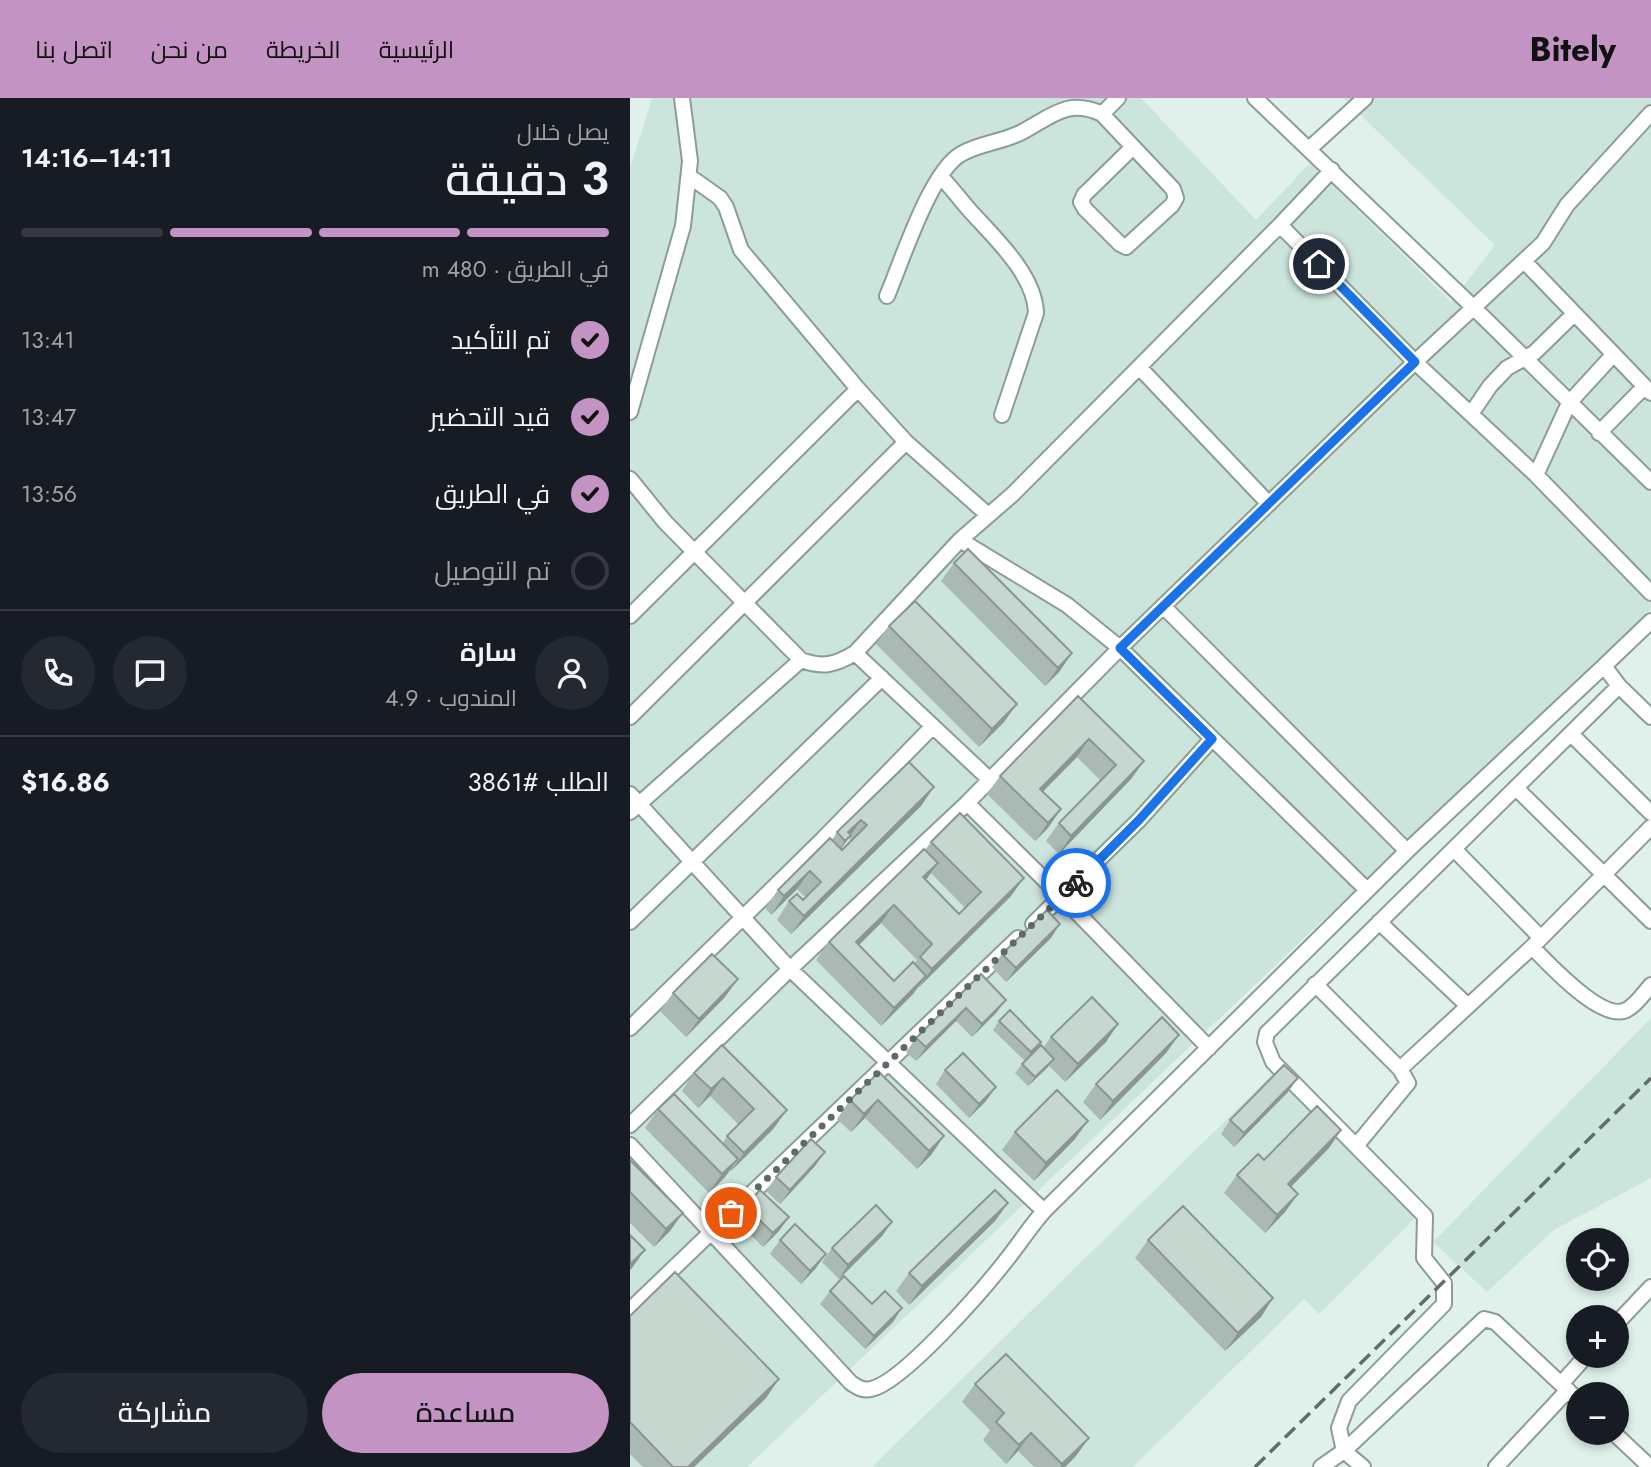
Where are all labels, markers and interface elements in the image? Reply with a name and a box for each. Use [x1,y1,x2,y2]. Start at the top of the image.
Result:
text: Bitely [1529,26,1616,73]
text: اتصل بنا [35,32,113,67]
text: من نحن [151,32,228,67]
text: الخريطة [266,32,341,67]
text: الرئيسية [379,32,454,67]
text: يصل خلال [517,115,609,149]
text: 14:11–14:16 [21,139,172,177]
text: 3 دقيقة [445,146,609,212]
pin [1289,234,1349,294]
icon: home [1300,245,1338,283]
text: في الطريق · 480 m [422,252,609,286]
text: تم التأكيد [451,321,550,359]
icon: check [571,321,609,359]
text: 13:41 [21,323,75,357]
text: قيد التحضير [430,398,550,436]
icon: check [571,398,609,436]
text: 13:47 [21,400,76,434]
text: في الطريق [435,475,550,513]
icon: check [571,475,609,513]
text: 13:56 [21,477,77,511]
text: تم التوصيل [434,552,550,590]
text: سارة [460,633,517,671]
button: phone [21,636,95,710]
button: chat [113,636,187,710]
button: person [535,636,609,710]
text: المندوب · 4.9 [385,681,517,715]
text: $16.86 [21,763,110,801]
text: الطلب #3861 [468,763,609,801]
courier [1041,848,1111,918]
icon: bike [1057,864,1095,902]
pin [701,1183,761,1243]
icon: bag [712,1194,750,1232]
map controls [1566,1228,1629,1445]
button: locate [1566,1228,1629,1291]
button: + [1566,1305,1629,1368]
button: مشاركة [21,1373,308,1453]
button: مساعدة [322,1373,609,1453]
button: − [1566,1382,1629,1445]

